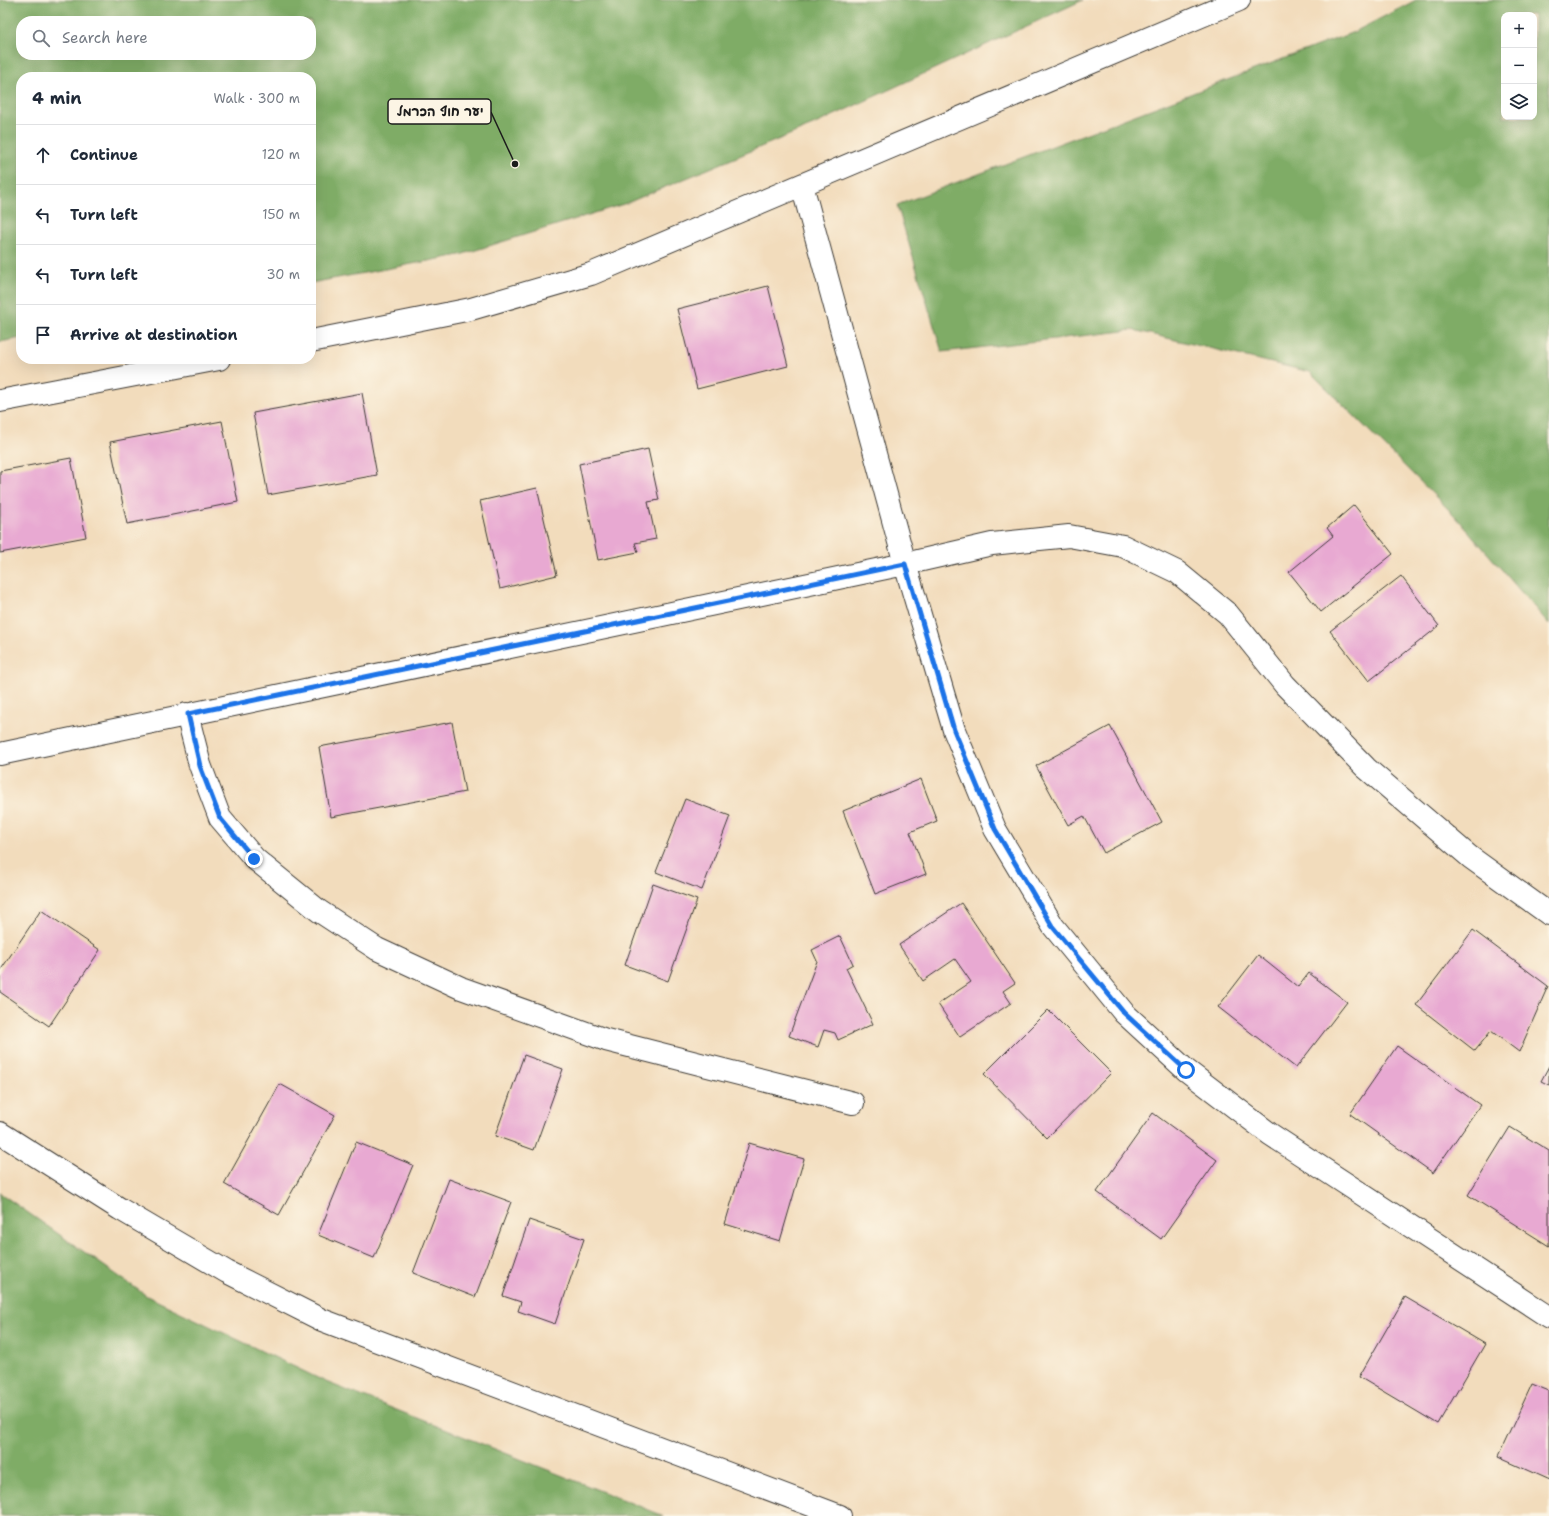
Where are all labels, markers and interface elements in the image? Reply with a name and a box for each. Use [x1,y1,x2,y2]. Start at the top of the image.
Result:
map controls [1501,12,1537,120]
button: + [1501,12,1537,48]
search box [16,16,316,60]
icon: search [30,27,52,49]
text: Search here [62,28,148,48]
button: − [1501,48,1537,84]
button: layers [1501,84,1537,120]
text: 4 min [32,87,82,109]
text: Walk · 300 m [213,90,300,107]
callout: יער חוף הכרמל [388,99,491,124]
text: יער חוף הכרמל [397,103,483,120]
icon: ahead [32,144,54,166]
text: Continue [70,145,138,165]
text: 120 m [262,146,300,163]
icon: left [32,204,54,226]
text: Turn left [70,205,138,225]
text: 150 m [262,206,300,223]
icon: left [32,264,54,286]
text: Turn left [70,265,138,285]
text: 30 m [266,266,300,283]
icon: arrive [32,324,54,346]
text: Arrive at destination [70,325,238,345]
route end [245,850,263,868]
route start [1177,1061,1195,1079]

